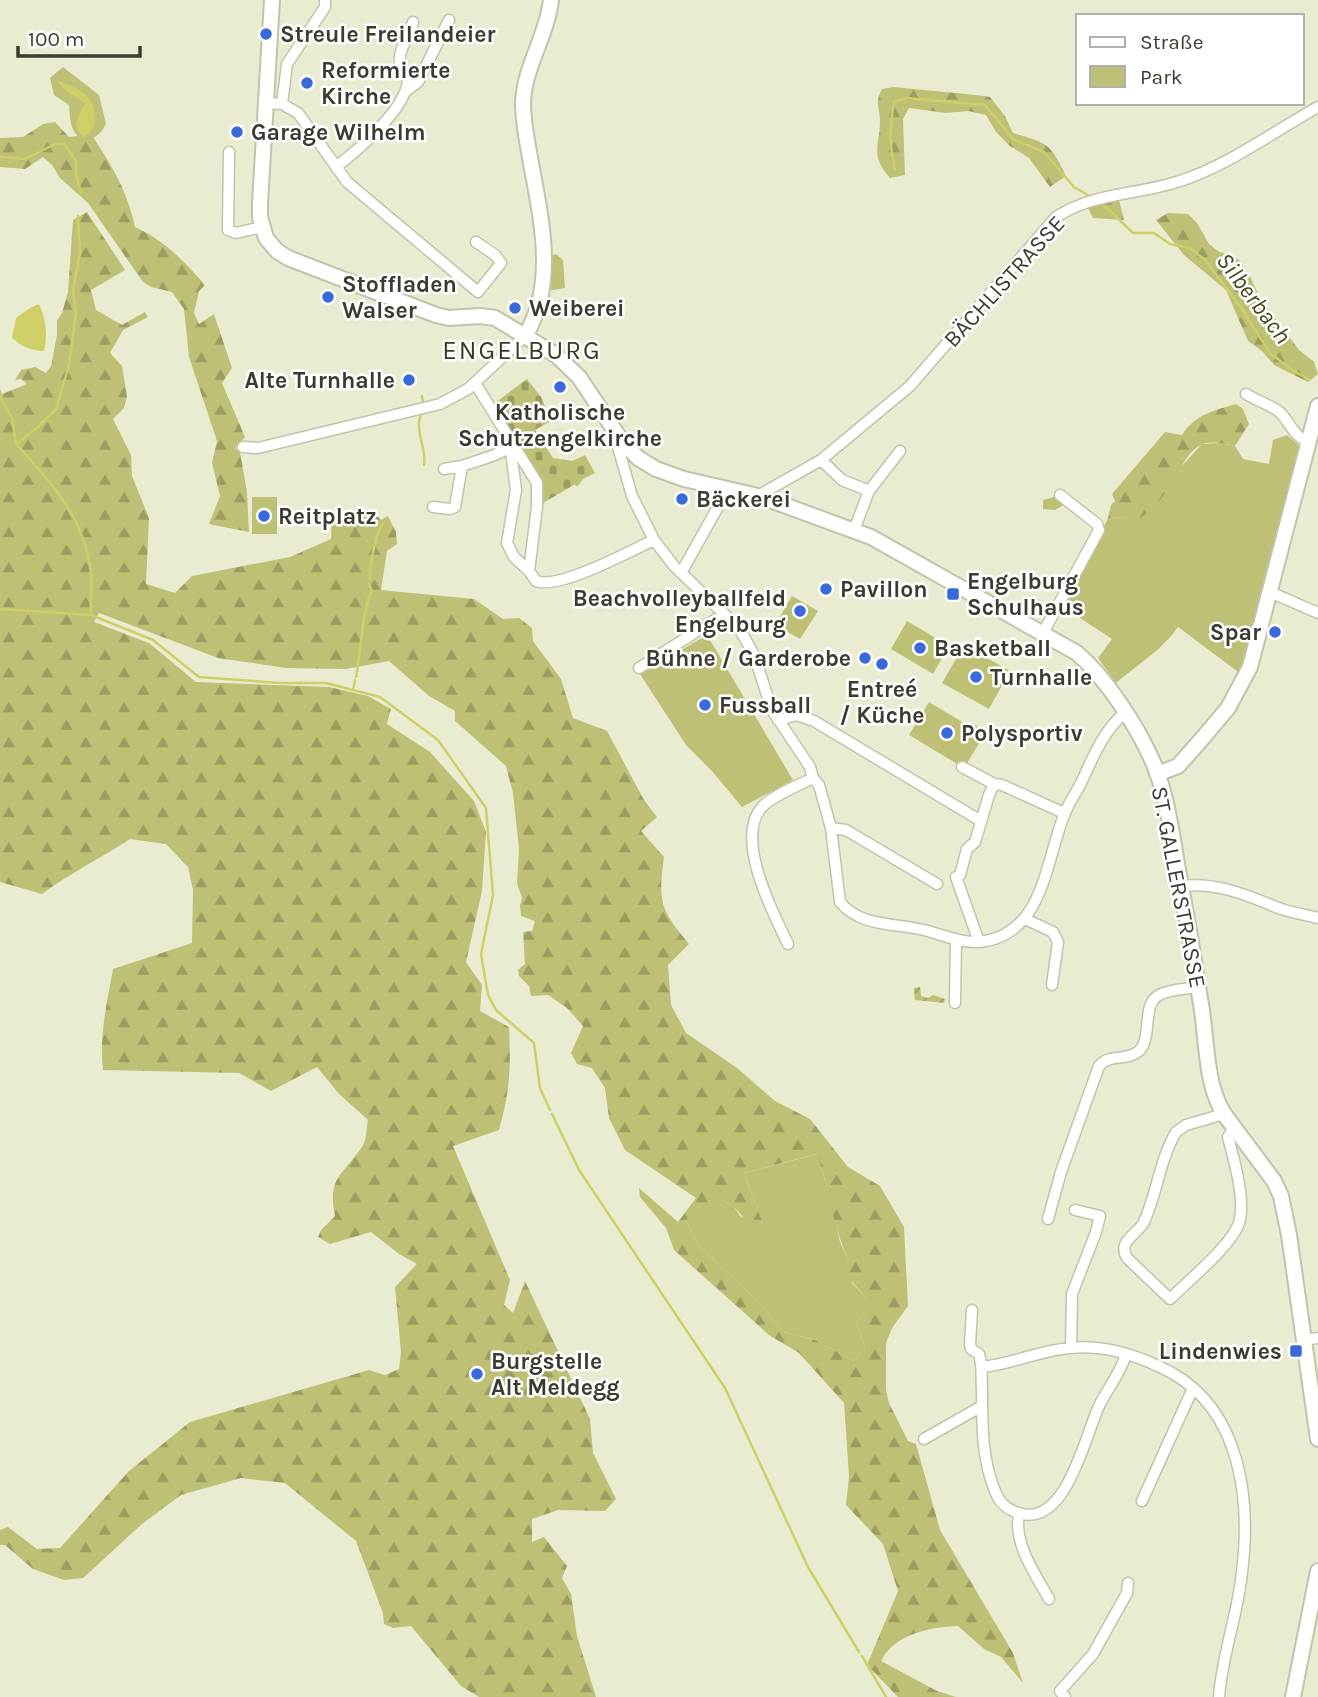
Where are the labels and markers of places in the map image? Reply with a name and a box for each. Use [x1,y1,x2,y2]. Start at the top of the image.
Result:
place label: Streule Freilandeier [280,21,496,48]
marker: Streule Freilandeier [258,26,274,42]
place label: Reformierte Kirche [321,57,450,110]
marker: Reformierte Kirche [299,75,315,91]
place label: Garage Wilhelm [251,119,426,146]
marker: Garage Wilhelm [229,124,245,140]
place label: Stoffladen Walser [342,271,457,324]
marker: Stoffladen Walser [320,289,336,305]
place label: Weiberei [529,295,625,322]
marker: Weiberei [507,300,523,316]
place label: Alte Turnhalle [244,367,395,394]
marker: Alte Turnhalle [401,372,417,388]
marker: Katholische Schutzengelkirche [552,379,568,395]
place label: Katholische Schutzengelkirche [458,399,662,452]
place label: Bäckerei [696,486,791,513]
marker: Bäckerei [674,491,690,507]
place label: Reitplatz [278,503,377,530]
marker: Reitplatz [256,508,272,524]
place label: Engelburg Schulhaus [967,568,1084,621]
place label: Pavillon [840,576,928,603]
marker: Pavillon [818,581,834,597]
place label: Beachvolleyballfeld Engelburg [573,585,786,638]
marker: Engelburg Schulhaus [945,586,961,602]
marker: Beachvolleyballfeld Engelburg [792,603,808,619]
place label: Spar [1210,619,1261,646]
marker: Spar [1267,624,1283,640]
place label: Basketball [934,635,1051,662]
marker: Basketball [912,640,928,656]
place label: Bühne / Garderobe [646,645,851,672]
marker: Bühne / Garderobe [857,650,873,666]
marker: Entreé / Küche [874,656,890,672]
place label: Turnhalle [990,664,1092,691]
marker: Turnhalle [968,669,984,685]
place label: Entreé / Küche [840,676,924,729]
place label: Fussball [719,692,811,719]
marker: Fussball [697,697,713,713]
place label: Polysportiv [961,720,1083,747]
marker: Polysportiv [939,725,955,741]
place label: Lindenwies [1159,1338,1282,1365]
marker: Lindenwies [1288,1343,1304,1359]
place label: Burgstelle Alt Meldegg [491,1348,620,1401]
marker: Burgstelle Alt Meldegg [469,1366,485,1382]

